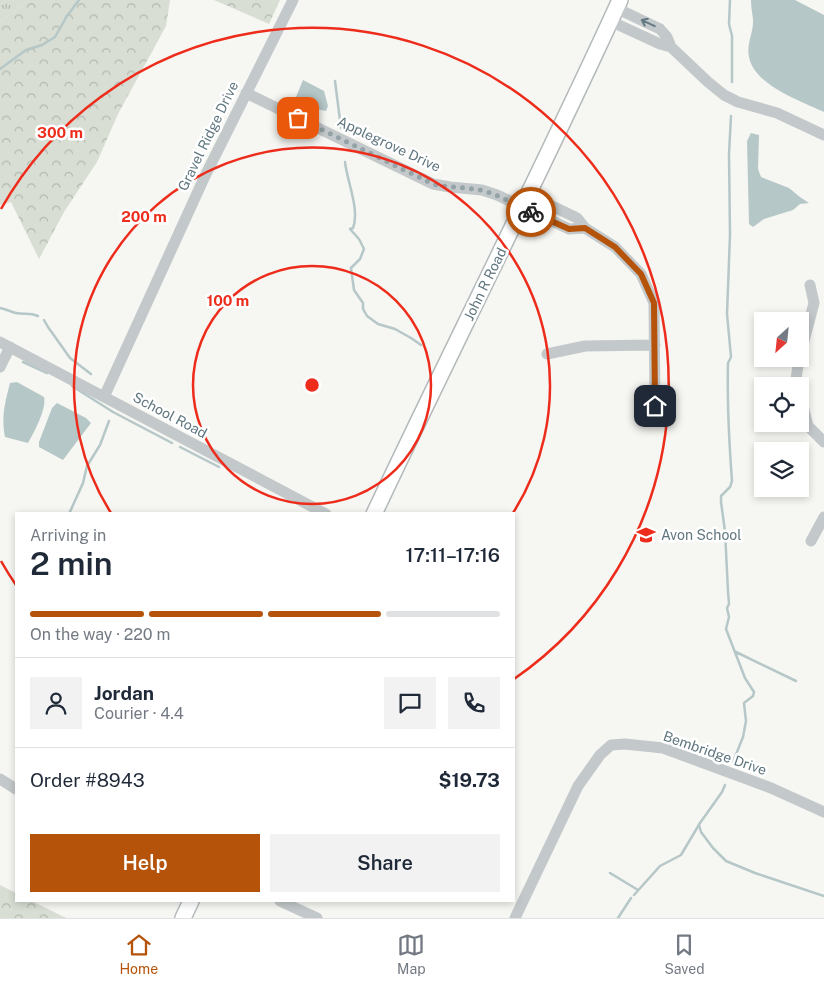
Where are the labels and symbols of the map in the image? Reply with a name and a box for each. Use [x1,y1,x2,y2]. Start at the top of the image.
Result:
one-way arrow [641,18,656,27]
street label: Gravel Ridge Drive [175,79,241,193]
pin [277,97,319,139]
street label: Applegrove Drive [335,113,443,175]
text: 300 m [37,124,83,141]
courier [506,187,556,237]
text: 200 m [121,208,167,225]
street label: John R Road [461,245,509,323]
text: 100 m [207,292,249,309]
north arrow [754,312,809,368]
centre of rings [303,376,321,394]
pin [634,385,676,427]
street label: School Road [130,389,210,441]
school or university icon: Avon School [635,524,657,546]
place label: Avon School [661,527,741,543]
street label: Bembridge Drive [661,728,769,778]

